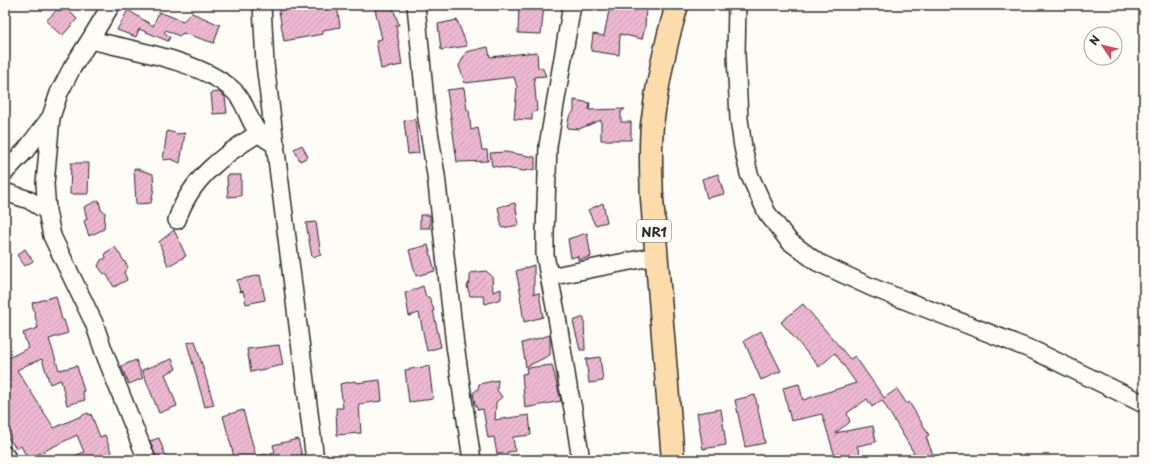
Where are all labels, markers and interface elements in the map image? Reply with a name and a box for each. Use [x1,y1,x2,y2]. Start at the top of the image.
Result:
north arrow [1083,26,1123,66]
text: N [1085,31,1104,48]
road number: NR1 [637,220,671,242]

